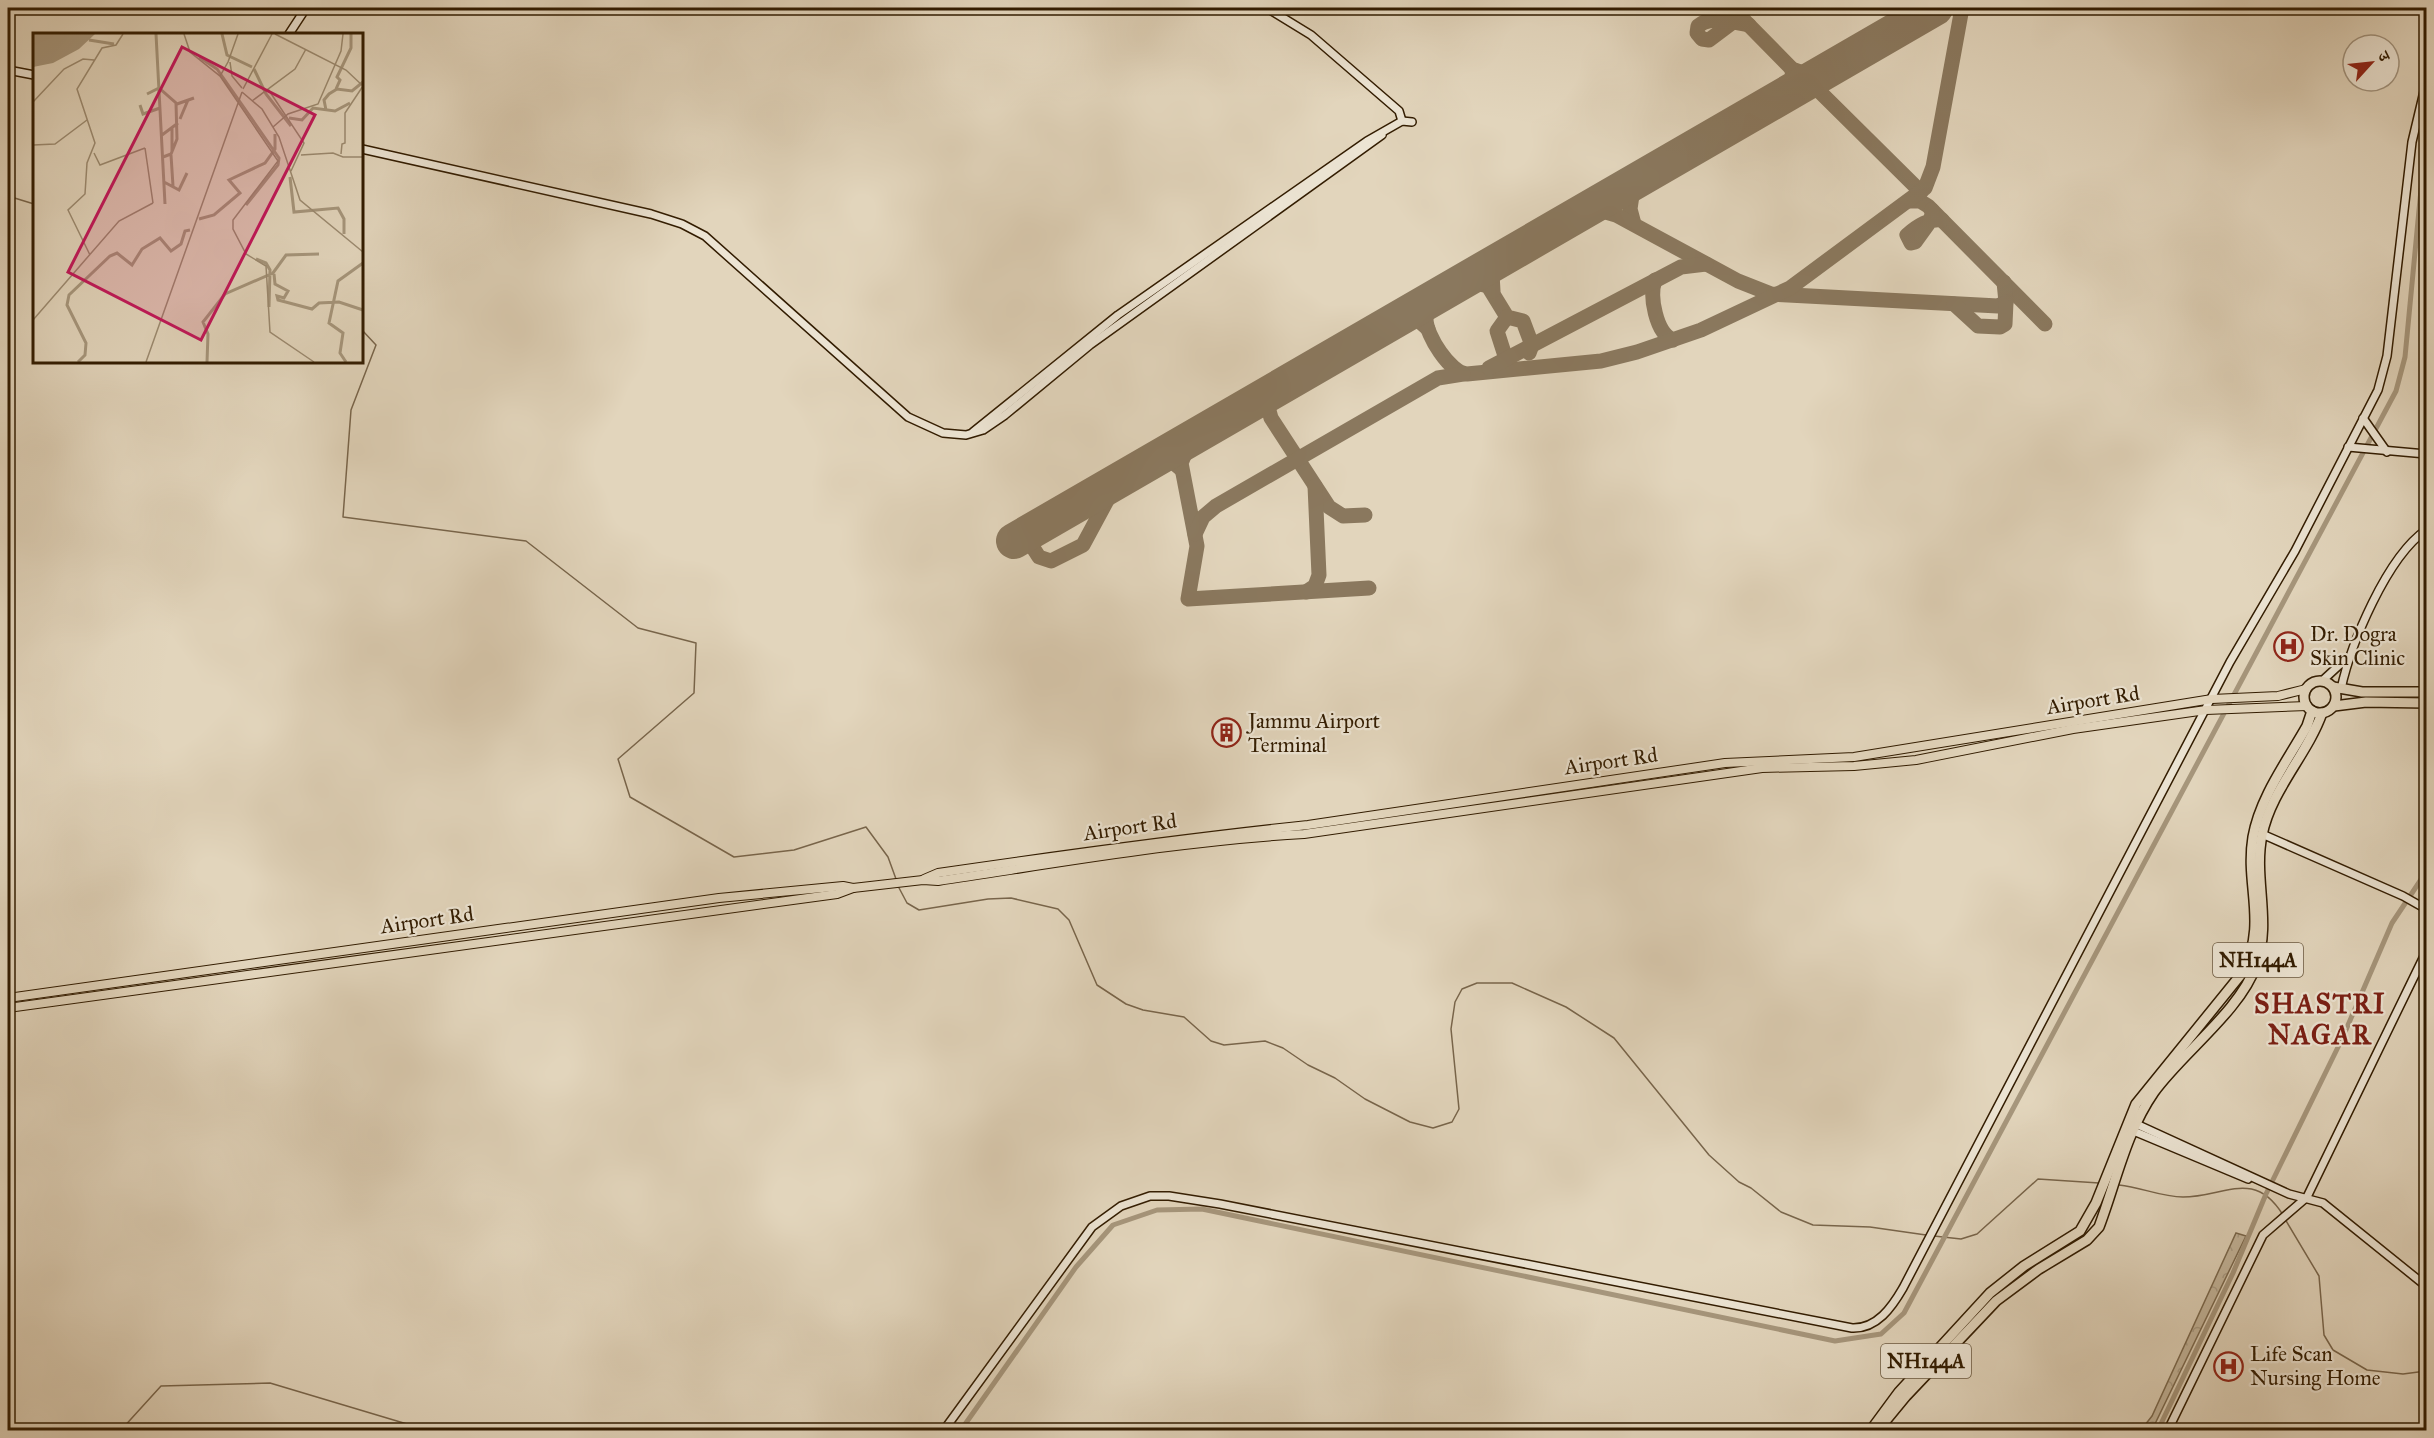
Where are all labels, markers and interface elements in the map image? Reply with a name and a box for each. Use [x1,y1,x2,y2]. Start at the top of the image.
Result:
inset map [33,33,363,363]
north arrow [2341,33,2401,93]
text: उ [2373,48,2395,66]
place label: Dr. Dogra Skin Clinic [2310,621,2405,671]
hospital icon: Dr. Dogra Skin Clinic [2273,630,2305,662]
street label: Airport Rd [2044,680,2142,720]
place label: Jammu Airport Terminal [1246,708,1381,758]
building icon: Jammu Airport Terminal [1211,717,1243,749]
street label: Airport Rd [1562,742,1660,781]
street label: Airport Rd [1081,808,1179,847]
street label: Airport Rd [378,901,476,940]
road number: NH144A [2213,943,2303,977]
district label: SHASTRI NAGAR [2254,987,2386,1051]
place label: Life Scan Nursing Home [2250,1341,2381,1391]
road number: NH144A [1881,1344,1971,1378]
hospital icon: Life Scan Nursing Home [2213,1350,2245,1382]

